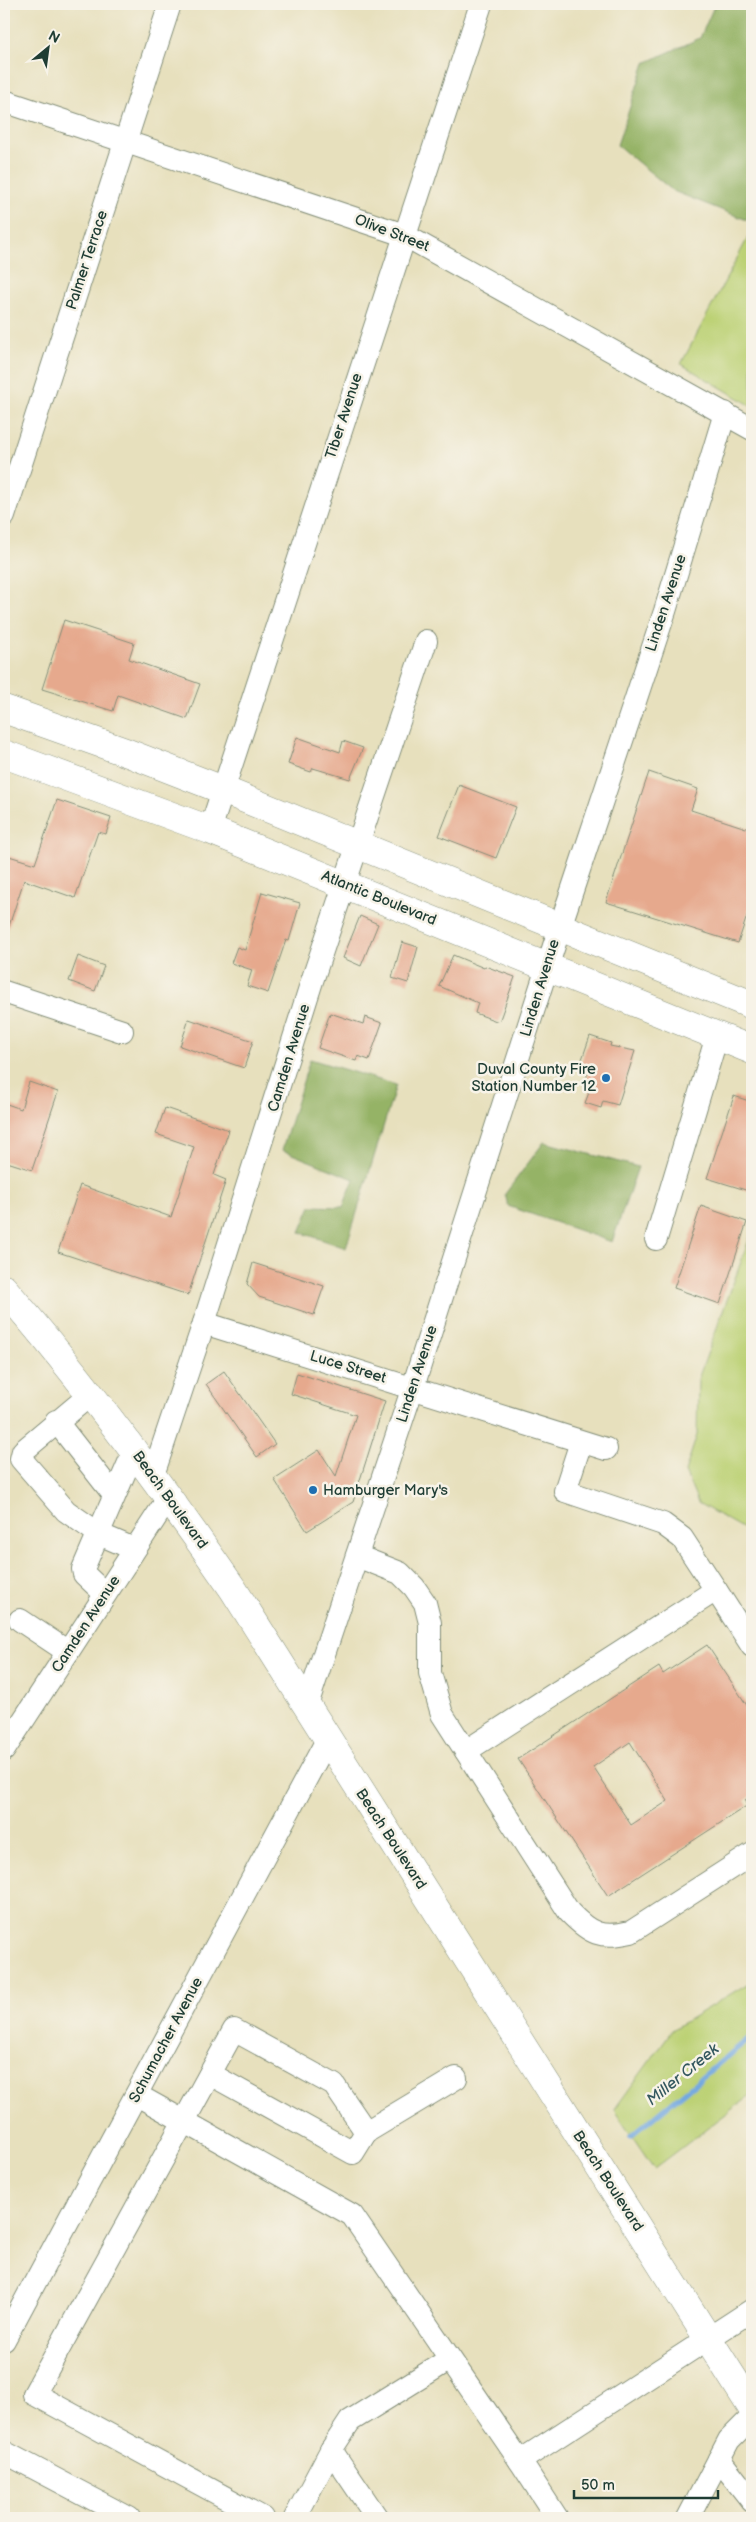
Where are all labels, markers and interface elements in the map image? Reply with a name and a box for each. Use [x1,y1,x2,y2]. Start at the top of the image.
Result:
north arrow [22,22,72,72]
text: N [45,27,63,47]
street label: Palmer Terrace [62,208,112,312]
street label: Olive Street [352,210,432,256]
street label: Tiber Avenue [321,371,367,461]
street label: Linden Avenue [641,552,691,654]
street label: Atlantic Boulevard [319,866,439,930]
street label: Linden Avenue [516,937,564,1039]
street label: Camden Avenue [264,1002,314,1114]
place label: Duval County Fire Station Number 12 [471,1060,596,1096]
marker: Duval County Fire Station Number 12 [600,1072,612,1084]
street label: Linden Avenue [392,1323,442,1425]
street label: Luce Street [308,1346,389,1388]
street label: Beach Boulevard [128,1447,212,1553]
place label: Hamburger Mary's [323,1481,449,1500]
marker: Hamburger Mary's [307,1484,319,1496]
street label: Camden Avenue [48,1572,124,1676]
street label: Beach Boulevard [351,1785,431,1893]
street label: Schumacher Avenue [125,1974,207,2106]
water label: Miller Creek [643,2039,724,2110]
street label: Beach Boulevard [568,2127,648,2235]
scale bar [574,2467,717,2499]
text: 50 m [581,2476,615,2495]

